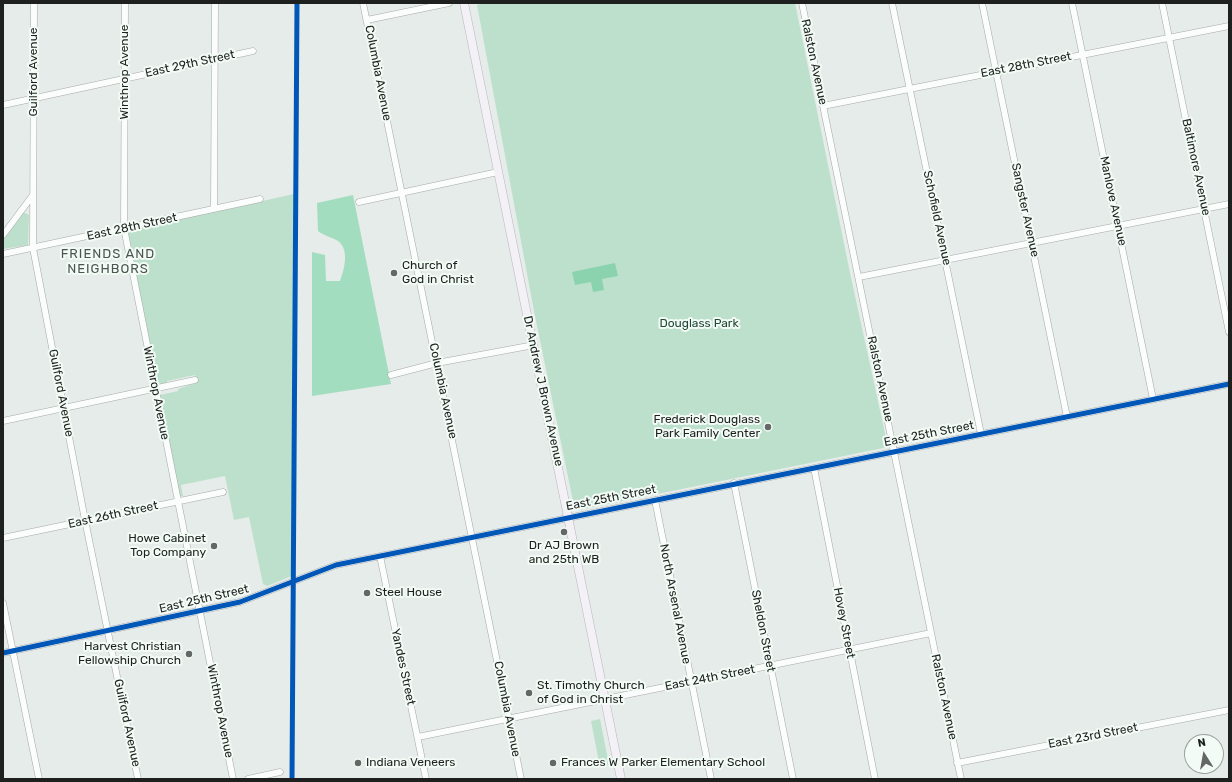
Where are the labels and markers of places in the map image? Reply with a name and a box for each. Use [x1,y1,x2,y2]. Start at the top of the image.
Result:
place label: Church of God in Christ [402,259,474,287]
marker: Church of God in Christ [389,268,399,278]
place label: Frederick Douglass Park Family Center [654,413,760,441]
marker: Frederick Douglass Park Family Center [763,422,773,432]
marker: Dr AJ Brown and 25th WB [559,527,569,537]
place label: Howe Cabinet Top Company [128,532,206,560]
place label: Dr AJ Brown and 25th WB [529,539,599,567]
marker: Howe Cabinet Top Company [209,541,219,551]
place label: Steel House [375,586,442,600]
marker: Steel House [362,588,372,598]
place label: Harvest Christian Fellowship Church [78,640,181,668]
marker: Harvest Christian Fellowship Church [184,649,194,659]
place label: St. Timothy Church of God in Christ [537,679,645,707]
marker: St. Timothy Church of God in Christ [524,688,534,698]
place label: Indiana Veneers [366,756,455,770]
place label: Frances W Parker Elementary School [561,756,765,770]
marker: Indiana Veneers [353,758,363,768]
marker: Frances W Parker Elementary School [548,758,558,768]

